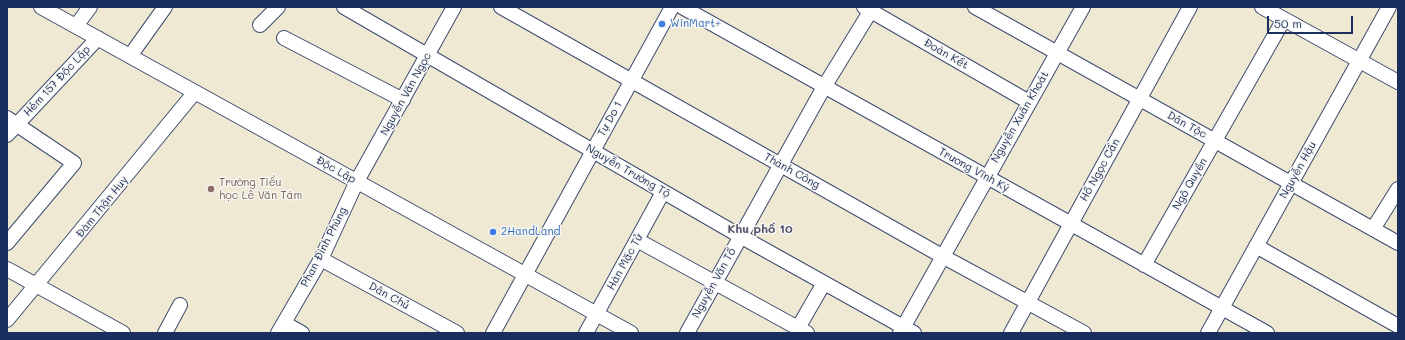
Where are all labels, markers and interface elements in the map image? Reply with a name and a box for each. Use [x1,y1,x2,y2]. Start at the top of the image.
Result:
scale bar [1269,8,1355,34]
text: 50 m [1274,15,1302,31]
place label: WinMart+ [670,17,721,31]
marker: WinMart+ [657,19,667,29]
street label: Đoàn Kết [921,36,971,72]
street label: Hẻm 157 Độc Lập [21,43,93,119]
street label: Nguyễn Văn Ngọc [378,50,434,138]
street label: Nguyễn Xuân Khoát [988,69,1052,165]
street label: Tự Do 1 [595,99,625,139]
street label: Dân Tộc [1165,109,1209,141]
street label: Hồ Ngọc Cẩn [1077,136,1123,204]
street label: Nguyễn Hậu [1277,139,1319,201]
street label: Nguyễn Trường Tộ [583,141,673,201]
street label: Trương Vĩnh Ký [936,145,1012,195]
street label: Thành Công [762,150,822,192]
street label: Độc Lập [314,154,358,186]
street label: Ngô Quyền [1170,156,1210,212]
street label: Đàm Thận Huy [73,174,131,240]
place label: Trường Tiểu học Lê Văn Tám [219,176,302,202]
marker: Trường Tiểu học Lê Văn Tám [206,184,216,194]
street label: Phan Đình Phùng [298,205,350,289]
district label: Khu phố 10 [727,222,793,236]
place label: 2HandLand [501,225,561,239]
marker: 2HandLand [488,227,498,237]
street label: Hàn Mặc Tử [604,232,646,292]
street label: Nguyễn Văn Tố [689,246,739,320]
street label: Dân Chủ [367,280,411,312]

